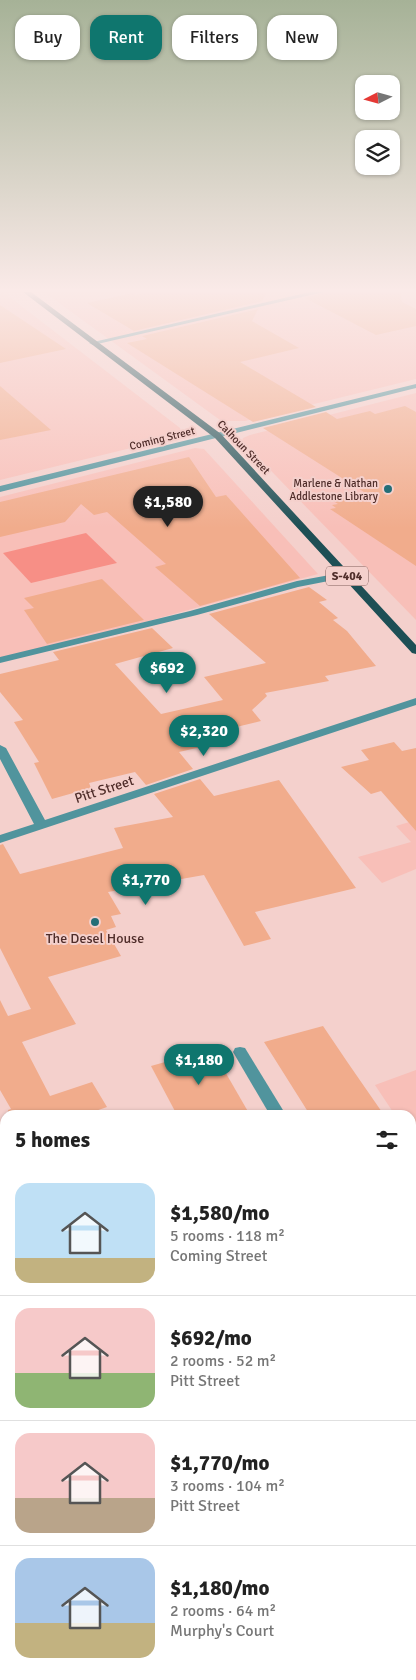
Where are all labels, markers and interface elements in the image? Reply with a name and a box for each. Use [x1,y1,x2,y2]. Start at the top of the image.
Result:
chip: Buy [15,15,80,60]
chip: Rent [90,15,162,60]
chip: Filters [172,15,257,60]
chip: New [267,15,337,60]
north arrow [355,75,400,120]
map controls [355,75,400,175]
button: layers [355,130,400,175]
street label: Calhoun Street [215,418,273,477]
street label: Coming Street [128,424,196,453]
place label: Marlene & Nathan Addlestone Library [290,477,379,503]
marker: Marlene & Nathan Addlestone Library [382,483,394,495]
pin: $1,580 [127,486,209,528]
text: $1,580 [144,492,192,512]
road number: S-404 [326,566,368,586]
pin: $692 [137,652,197,694]
text: $692 [150,658,184,678]
pin: $2,320 [163,714,245,757]
text: $2,320 [180,721,228,741]
street label: Pitt Street [73,772,136,807]
pin: $1,770 [105,864,187,906]
text: $1,770 [122,870,170,890]
marker: The Desel House [89,916,101,928]
place label: The Desel House [46,930,144,947]
pin: $1,180 [158,1044,240,1086]
text: $1,180 [175,1050,223,1070]
icon: filters [373,1126,401,1154]
text: 5 homes [15,1127,90,1153]
text: $1,580/mo [170,1200,269,1226]
icon: home [55,1203,115,1263]
text: 5 rooms · 118 m² [170,1226,285,1246]
text: Coming Street [170,1246,267,1266]
text: $692/mo [170,1325,252,1351]
icon: home [55,1328,115,1388]
text: 2 rooms · 52 m² [170,1351,276,1371]
text: Pitt Street [170,1371,240,1391]
text: $1,770/mo [170,1450,269,1476]
icon: home [55,1453,115,1513]
text: 3 rooms · 104 m² [170,1476,285,1496]
text: Pitt Street [170,1496,240,1516]
text: $1,180/mo [170,1575,269,1601]
icon: home [55,1578,115,1638]
text: 2 rooms · 64 m² [170,1601,276,1621]
text: Murphy's Court [170,1621,274,1641]

